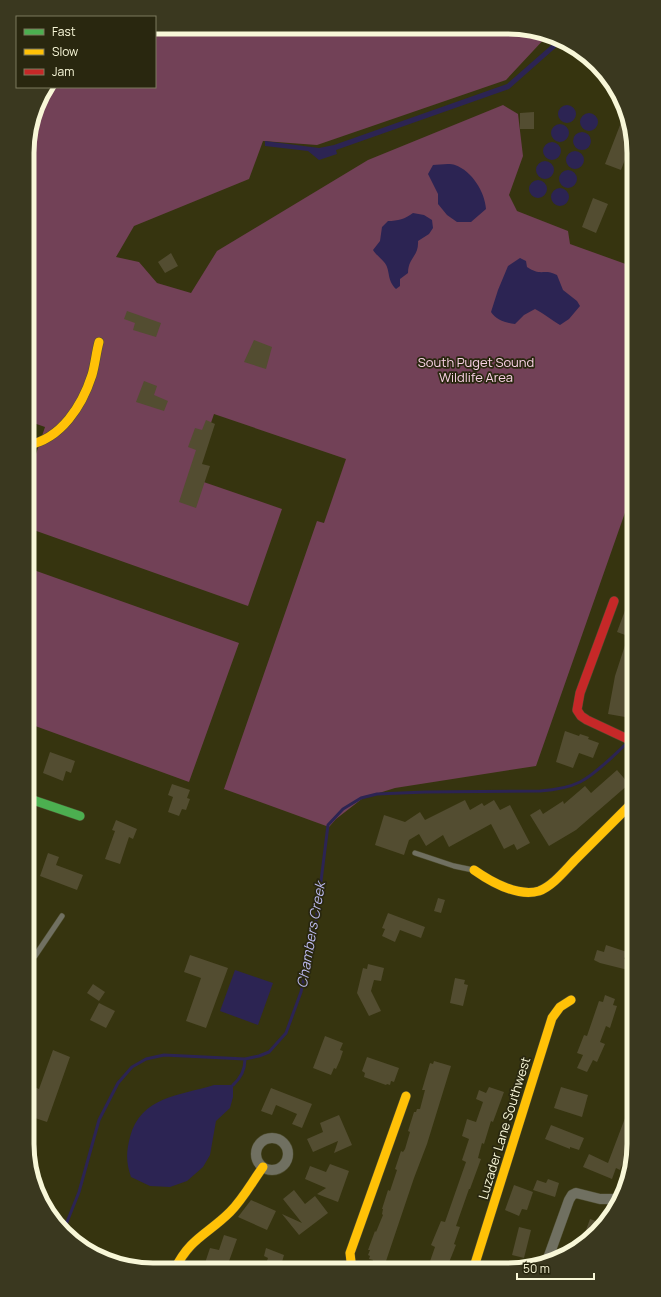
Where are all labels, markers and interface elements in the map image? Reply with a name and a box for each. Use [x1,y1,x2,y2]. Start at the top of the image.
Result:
legend [16,16,156,88]
text: Fast [52,23,76,40]
text: Slow [52,43,78,60]
text: Jam [52,63,74,80]
park label: South Puget Sound Wildlife Area [418,353,534,386]
water label: Chambers Creek [292,878,330,990]
street label: Luzader Lane Southwest [474,1055,534,1201]
scale bar [517,1255,594,1281]
text: 50 m [523,1260,550,1277]

